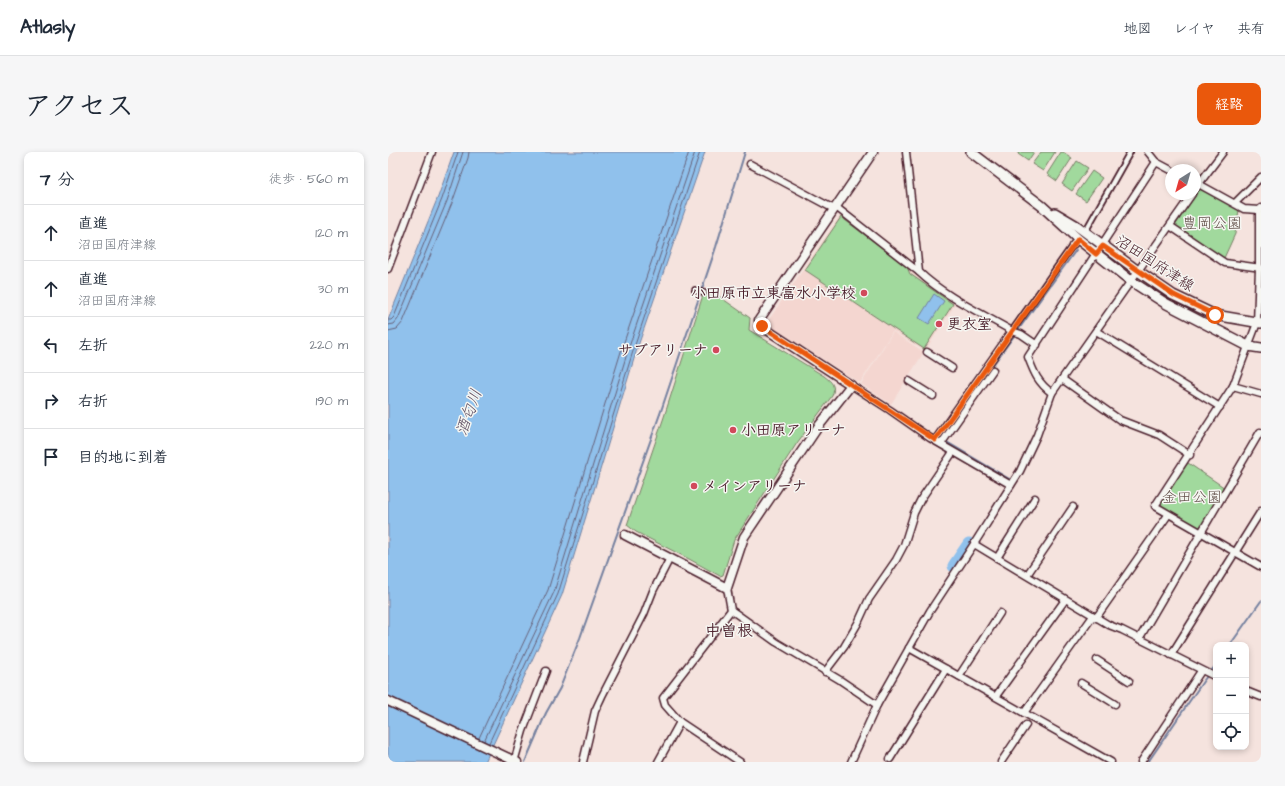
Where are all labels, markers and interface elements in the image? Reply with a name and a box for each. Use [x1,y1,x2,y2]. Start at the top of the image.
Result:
text: Atlasly [20,14,75,41]
text: 地図 [1124,19,1152,39]
text: レイヤ [1174,19,1215,39]
text: 共有 [1237,19,1265,39]
button: 経路 [1197,83,1261,125]
text: アクセス [24,87,134,126]
north arrow [1165,164,1201,200]
text: 7 分 [40,168,74,192]
text: 徒歩 · 560 m [269,170,348,188]
text: 直進 [78,213,108,234]
park label: 豊岡公園 [1182,213,1242,234]
icon: ahead [40,222,62,244]
text: 120 m [315,224,348,242]
street label: 沼田国府津線 [1111,230,1198,297]
text: 沼田国府津線 [78,236,156,254]
text: 直進 [78,269,108,290]
icon: ahead [40,278,62,300]
text: 30 m [318,280,348,298]
place label: 小田原市立東富水小学校 [691,283,856,304]
marker: 小田原市立東富水小学校 [859,288,869,298]
text: 沼田国府津線 [78,292,156,310]
route start [1206,306,1224,324]
place label: 更衣室 [947,314,992,335]
route end [753,317,771,335]
marker: 更衣室 [934,319,944,329]
icon: left [40,334,62,356]
text: 左折 [78,335,108,356]
text: 220 m [310,336,348,354]
place label: サブアリーナ [618,340,708,361]
marker: サブアリーナ [711,345,721,355]
water label: 酒匂川 [450,386,487,439]
icon: right [40,390,62,412]
text: 右折 [78,391,108,412]
text: 190 m [315,392,348,410]
place label: 小田原アリーナ [741,420,846,441]
marker: 小田原アリーナ [728,425,738,435]
icon: arrive [40,446,62,468]
text: 目的地に到着 [78,447,168,468]
place label: メインアリーナ [702,476,807,497]
marker: メインアリーナ [689,481,699,491]
park label: 金田公園 [1162,487,1222,508]
district label: 中曽根 [705,620,753,642]
map controls [1213,642,1249,750]
button: + [1213,642,1249,678]
button: − [1213,678,1249,714]
button: locate [1213,714,1249,750]

